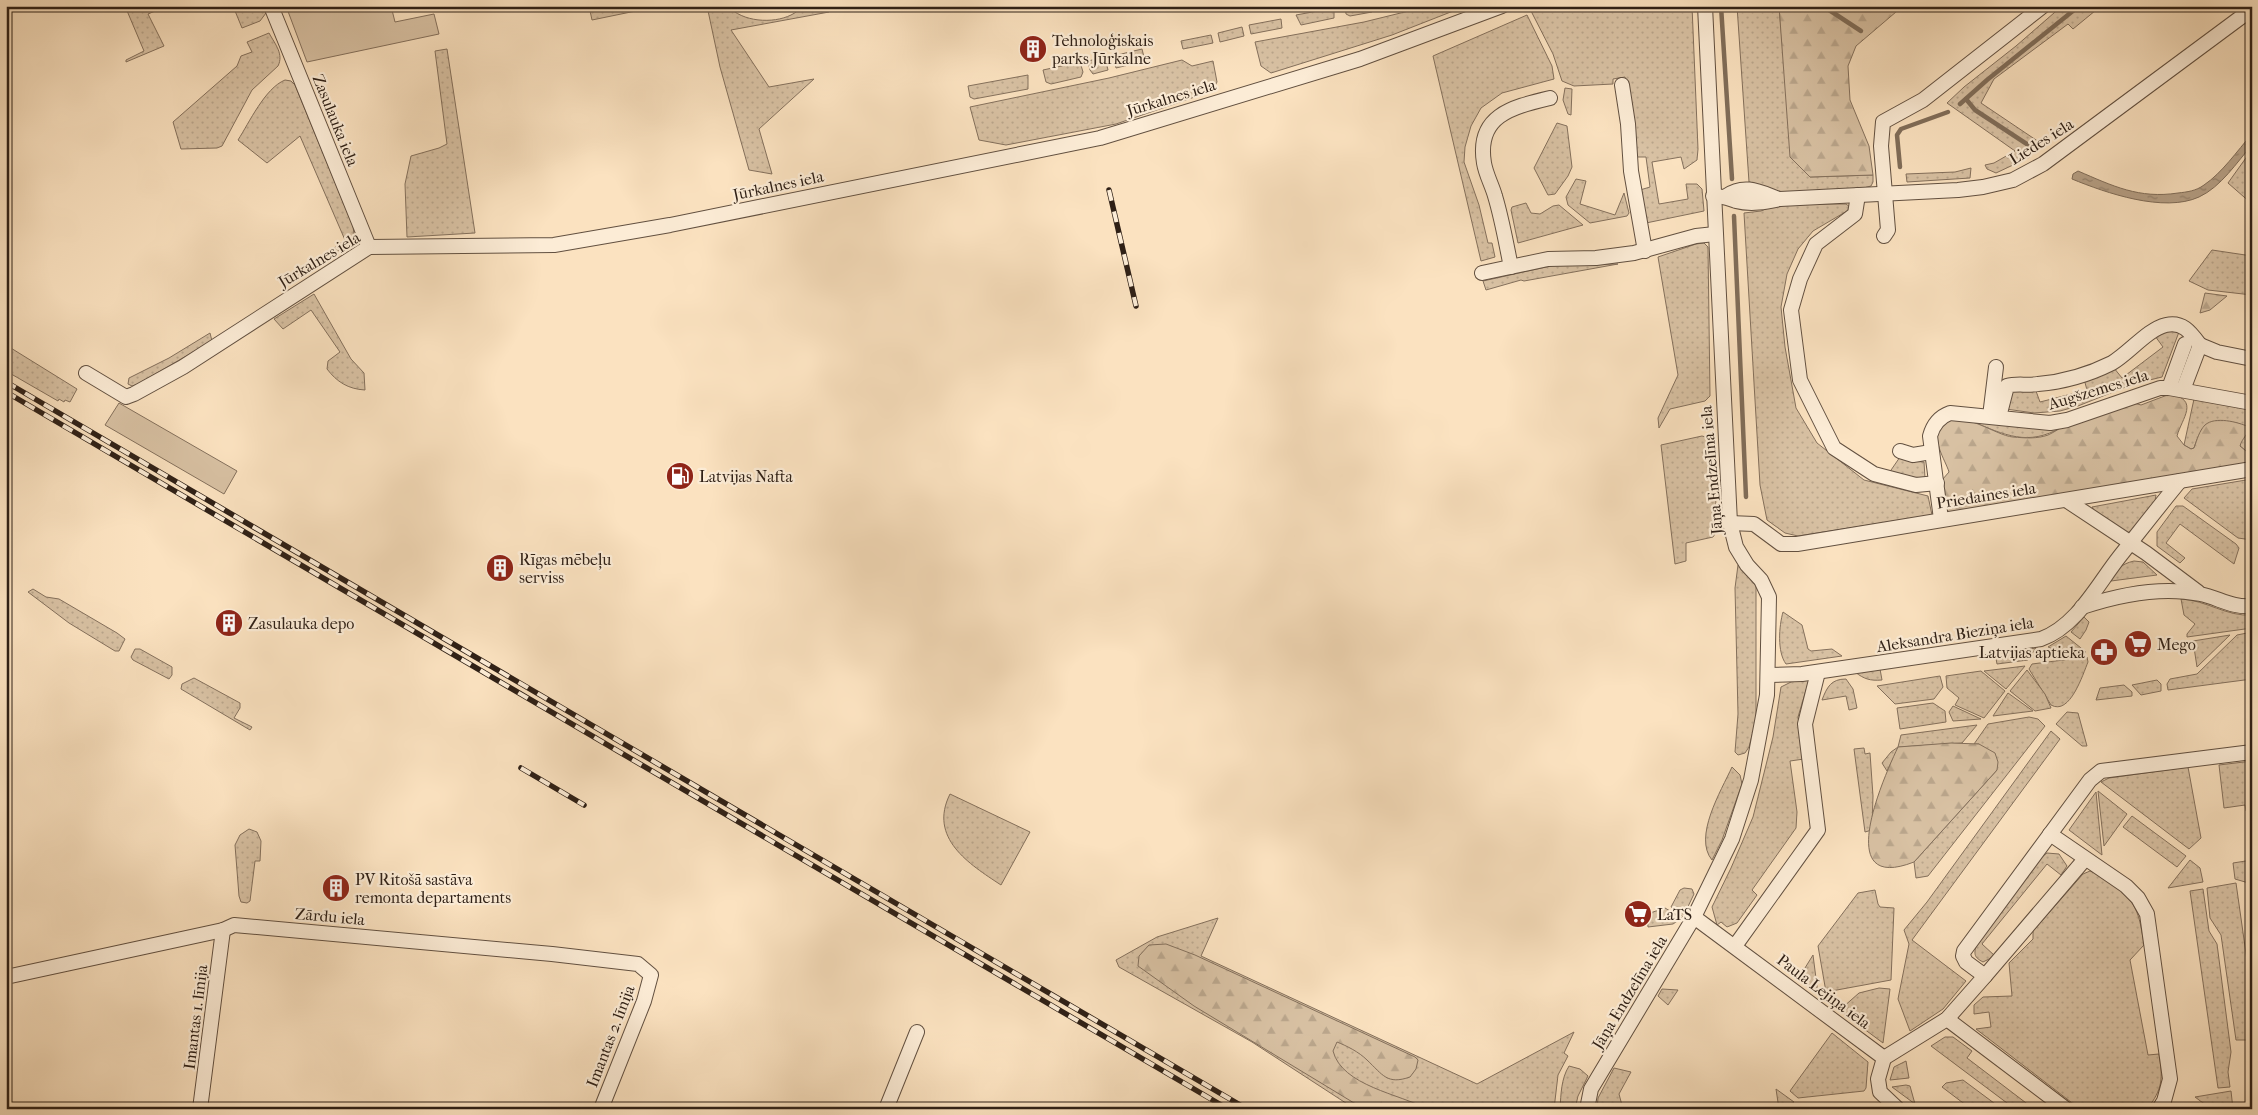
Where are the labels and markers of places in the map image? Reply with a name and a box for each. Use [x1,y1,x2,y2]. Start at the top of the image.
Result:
place label: Tehnoloģiskais parks Jūrkalne [1051,31,1153,68]
building icon: Tehnoloģiskais parks Jūrkalne [1018,34,1048,64]
fuel station icon: Latvijas Nafta [665,461,695,491]
place label: Latvijas Nafta [699,467,794,486]
place label: Rīgas mēbeļu serviss [519,550,611,587]
building icon: Rīgas mēbeļu serviss [485,553,515,583]
building icon: Zasulauka depo [214,608,244,638]
place label: Zasulauka depo [248,614,354,633]
supermarket icon: Mego [2123,629,2153,659]
place label: Mego [2157,635,2196,654]
pharmacy icon: Latvijas aptieka [2089,637,2119,667]
place label: Latvijas aptieka [1979,643,2086,662]
place label: PV Ritošā sastāva remonta departaments [355,870,511,907]
building icon: PV Ritošā sastāva remonta departaments [321,873,351,903]
supermarket icon: LaTS [1623,899,1653,929]
place label: LaTS [1657,905,1692,924]

